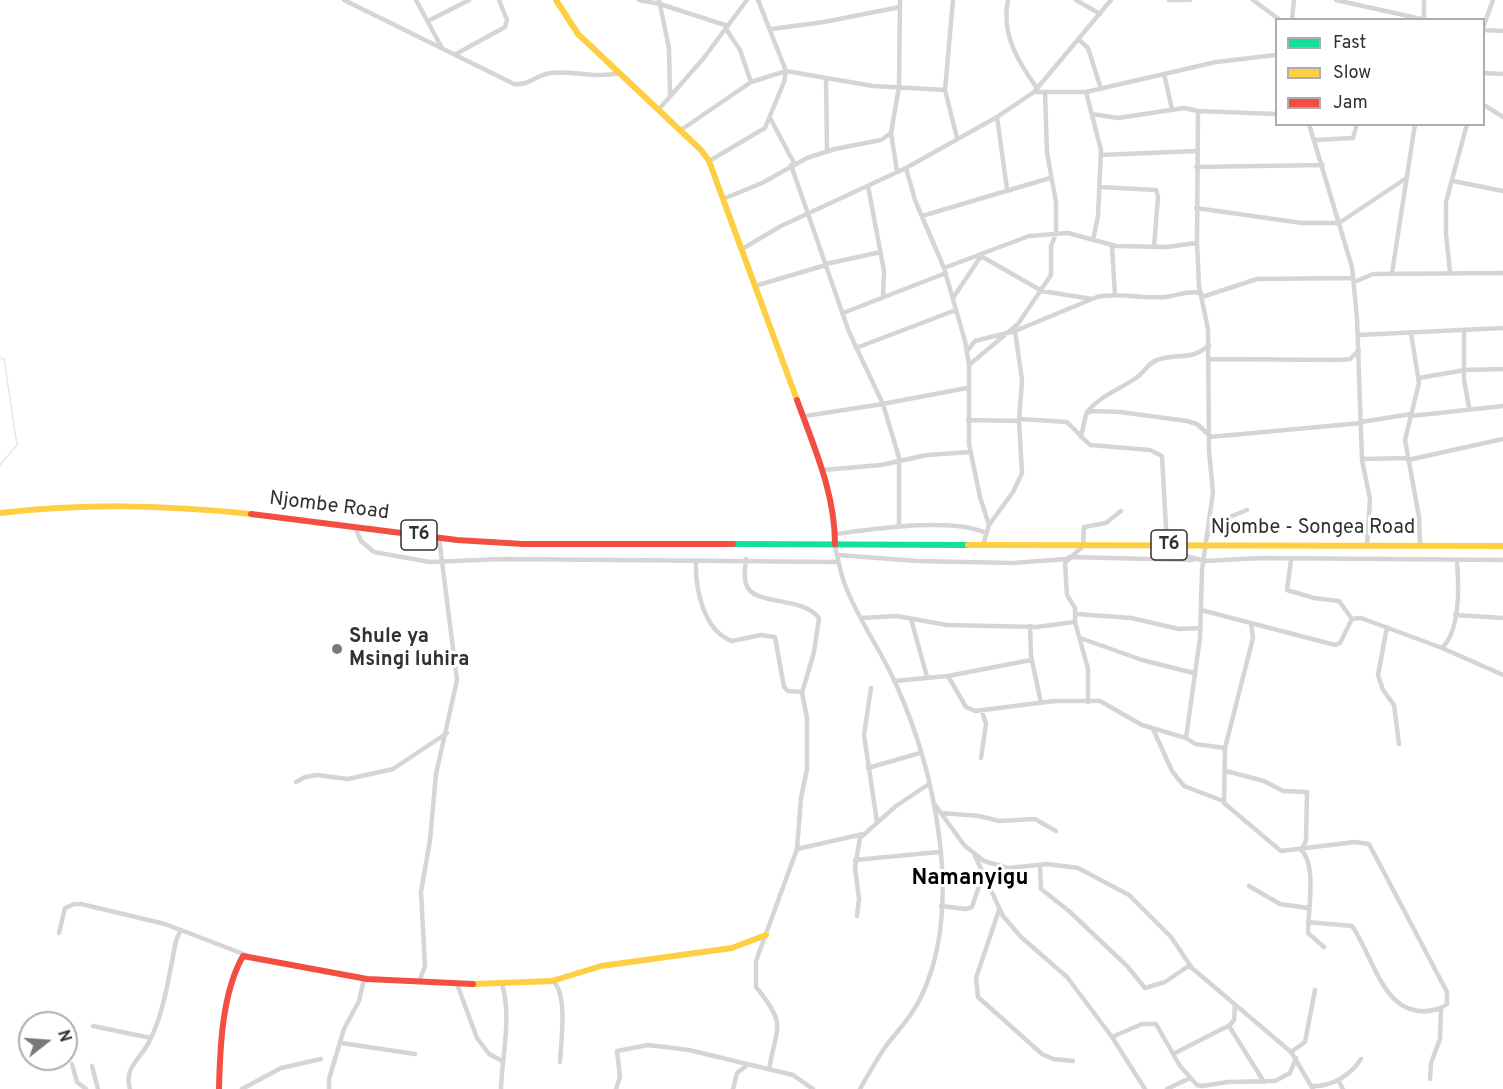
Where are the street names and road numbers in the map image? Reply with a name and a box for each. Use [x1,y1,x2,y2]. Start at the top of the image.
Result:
street label: Njombe Road [268,488,390,526]
street label: Njombe - Songea Road [1211,517,1415,541]
road number: T6 [401,520,437,550]
road number: T6 [1151,530,1187,560]

